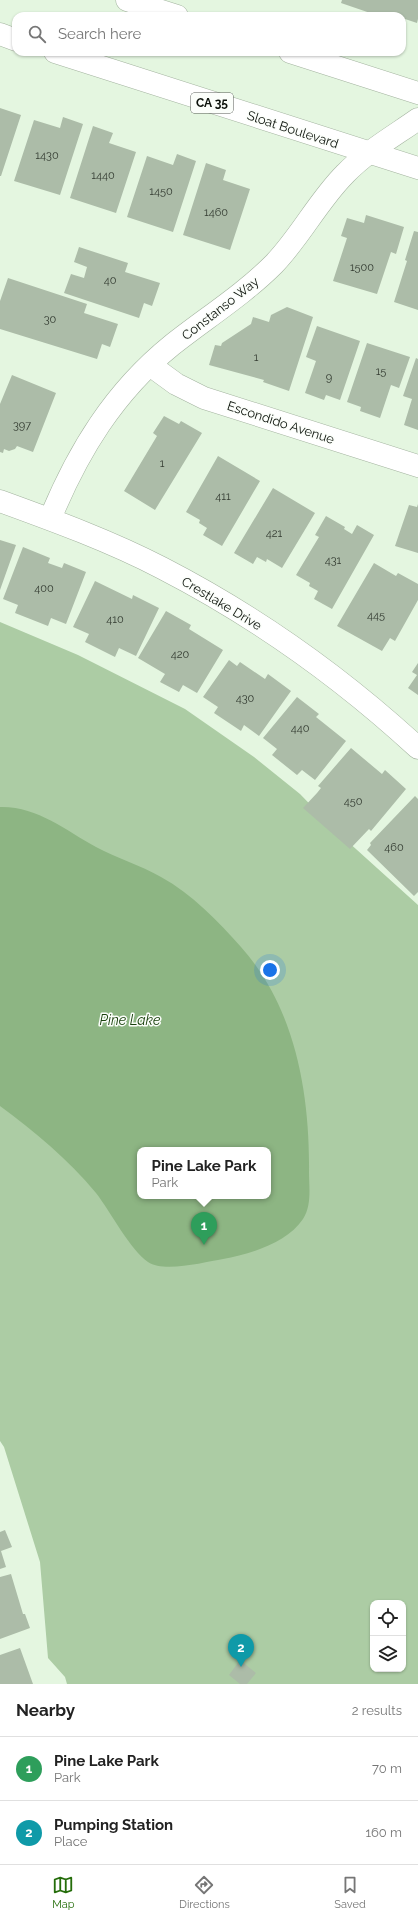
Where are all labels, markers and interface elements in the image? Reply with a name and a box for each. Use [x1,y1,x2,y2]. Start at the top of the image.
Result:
search box [12,12,406,56]
icon: search [26,23,48,45]
text: Search here [58,25,141,43]
road number: CA 35 [191,93,233,113]
street label: Sloat Boulevard [245,108,340,151]
house number: 1430 [35,149,59,162]
house number: 1440 [91,169,115,182]
house number: 1450 [149,185,173,198]
house number: 1460 [204,206,228,219]
house number: 1500 [350,261,374,274]
house number: 40 [104,274,117,287]
street label: Constanso Way [179,274,262,343]
house number: 30 [44,313,57,326]
house number: 1 [254,351,259,364]
house number: 15 [376,365,386,378]
house number: 9 [326,371,332,384]
street label: Escondido Avenue [225,398,337,447]
house number: 397 [13,419,31,432]
house number: 1 [160,457,165,470]
house number: 411 [215,490,231,503]
house number: 421 [266,527,283,540]
house number: 431 [325,554,342,567]
street label: Crestlake Drive [179,574,265,633]
house number: 400 [34,582,54,595]
house number: 445 [367,609,385,622]
house number: 410 [106,613,124,626]
house number: 420 [171,648,189,661]
house number: 430 [236,692,255,705]
house number: 440 [291,722,310,735]
house number: 450 [344,795,363,808]
house number: 460 [384,841,404,854]
your location [260,960,280,980]
water label: Pine Lake [100,1012,161,1028]
popup [137,1147,271,1199]
text: Pine Lake Park [152,1157,256,1175]
text: Park [152,1175,178,1190]
pin: 1 [191,1212,217,1245]
map controls [370,1600,406,1672]
button: locate [370,1600,406,1636]
pin: 2 [228,1634,254,1667]
button: layers [370,1636,406,1672]
text: Nearby [16,1700,75,1720]
text: 2 results [352,1703,402,1718]
text: Pine Lake Park [54,1752,159,1770]
text: 1 [26,1761,32,1776]
text: 70 m [372,1761,402,1776]
text: Park [54,1770,81,1785]
text: Pumping Station [54,1816,173,1834]
text: 2 [25,1825,33,1840]
text: 160 m [365,1825,402,1840]
text: Place [54,1834,87,1849]
tab: Map [52,1874,75,1911]
tab: Directions [179,1874,230,1911]
tab: Saved [334,1874,366,1911]

